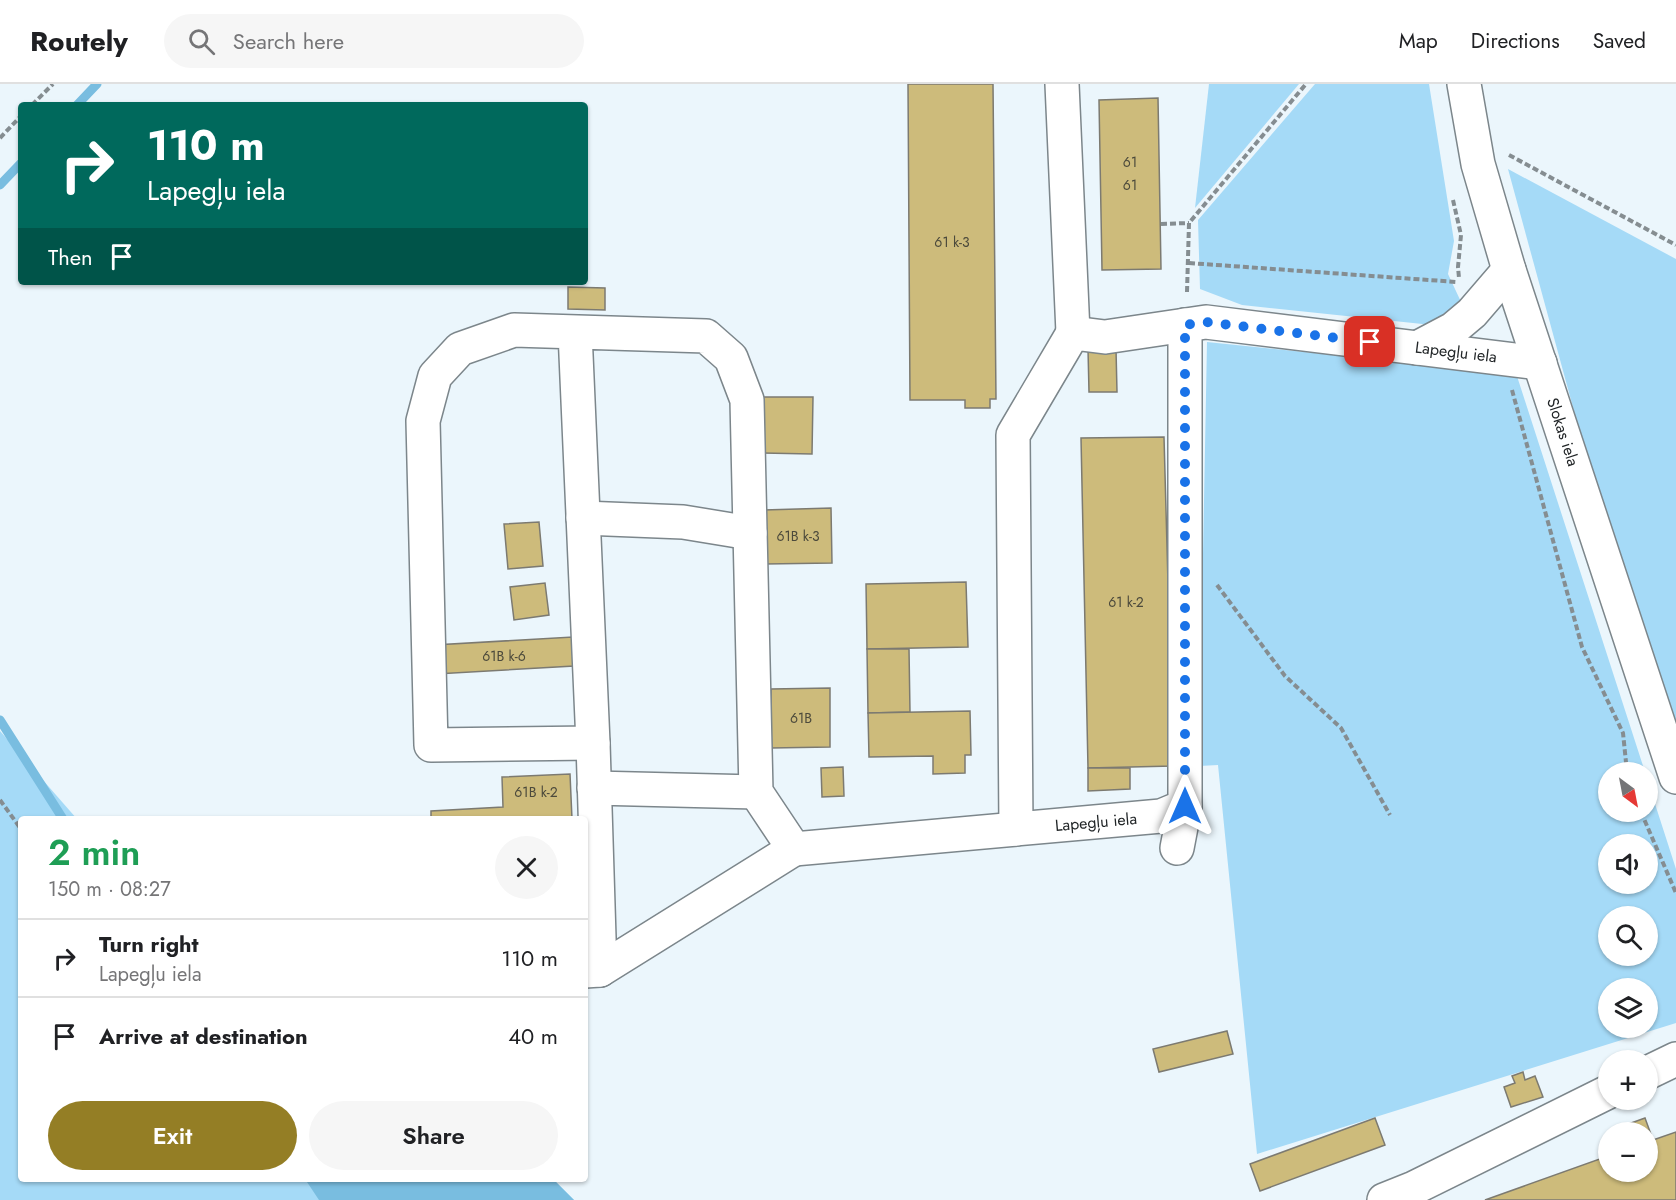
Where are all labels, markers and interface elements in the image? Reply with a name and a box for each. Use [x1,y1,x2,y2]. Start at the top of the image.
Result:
search box [164,14,584,68]
text: Routely [30,21,128,62]
icon: search [185,25,218,58]
text: Search here [233,25,344,57]
text: Map [1399,26,1438,56]
text: Directions [1471,26,1560,56]
text: Saved [1593,26,1646,56]
text: 110 m [147,115,265,176]
icon: right [48,126,126,204]
house number: 61 [1123,152,1137,172]
text: Lapegļu iela [147,171,285,210]
house number: 61 [1123,175,1137,195]
house number: 61 k-3 [934,232,970,252]
icon: arrive [105,240,138,273]
text: Then [48,241,93,273]
pin [1344,316,1395,367]
icon: arrive [1353,325,1386,358]
street label: Lapegļu iela [1414,336,1498,368]
street label: Slokas iela [1541,395,1585,469]
house number: 61B k-3 [776,526,820,546]
house number: 61 k-2 [1108,592,1144,612]
house number: 61B k-6 [482,646,526,666]
house number: 61B [790,708,812,728]
north arrow [1598,762,1658,822]
map controls [1598,762,1658,1182]
position arrow [1153,774,1217,838]
house number: 61B k-2 [514,782,558,802]
street label: Lapegļu iela [1054,807,1138,837]
text: 2 min [48,826,140,878]
button: sound [1598,834,1658,894]
button: close [495,836,558,899]
text: 150 m · 08:27 [48,875,171,904]
button: search [1598,906,1658,966]
text: Turn right [99,928,199,960]
icon: right [48,942,81,975]
text: 110 m [501,942,558,974]
text: Lapegļu iela [99,960,202,989]
button: layers [1598,978,1658,1038]
icon: arrive [48,1020,81,1053]
text: Arrive at destination [99,1020,308,1052]
text: 40 m [508,1020,558,1052]
button: + [1598,1050,1658,1110]
button: Exit [48,1101,297,1170]
button: Share [309,1101,558,1170]
button: − [1598,1122,1658,1182]

